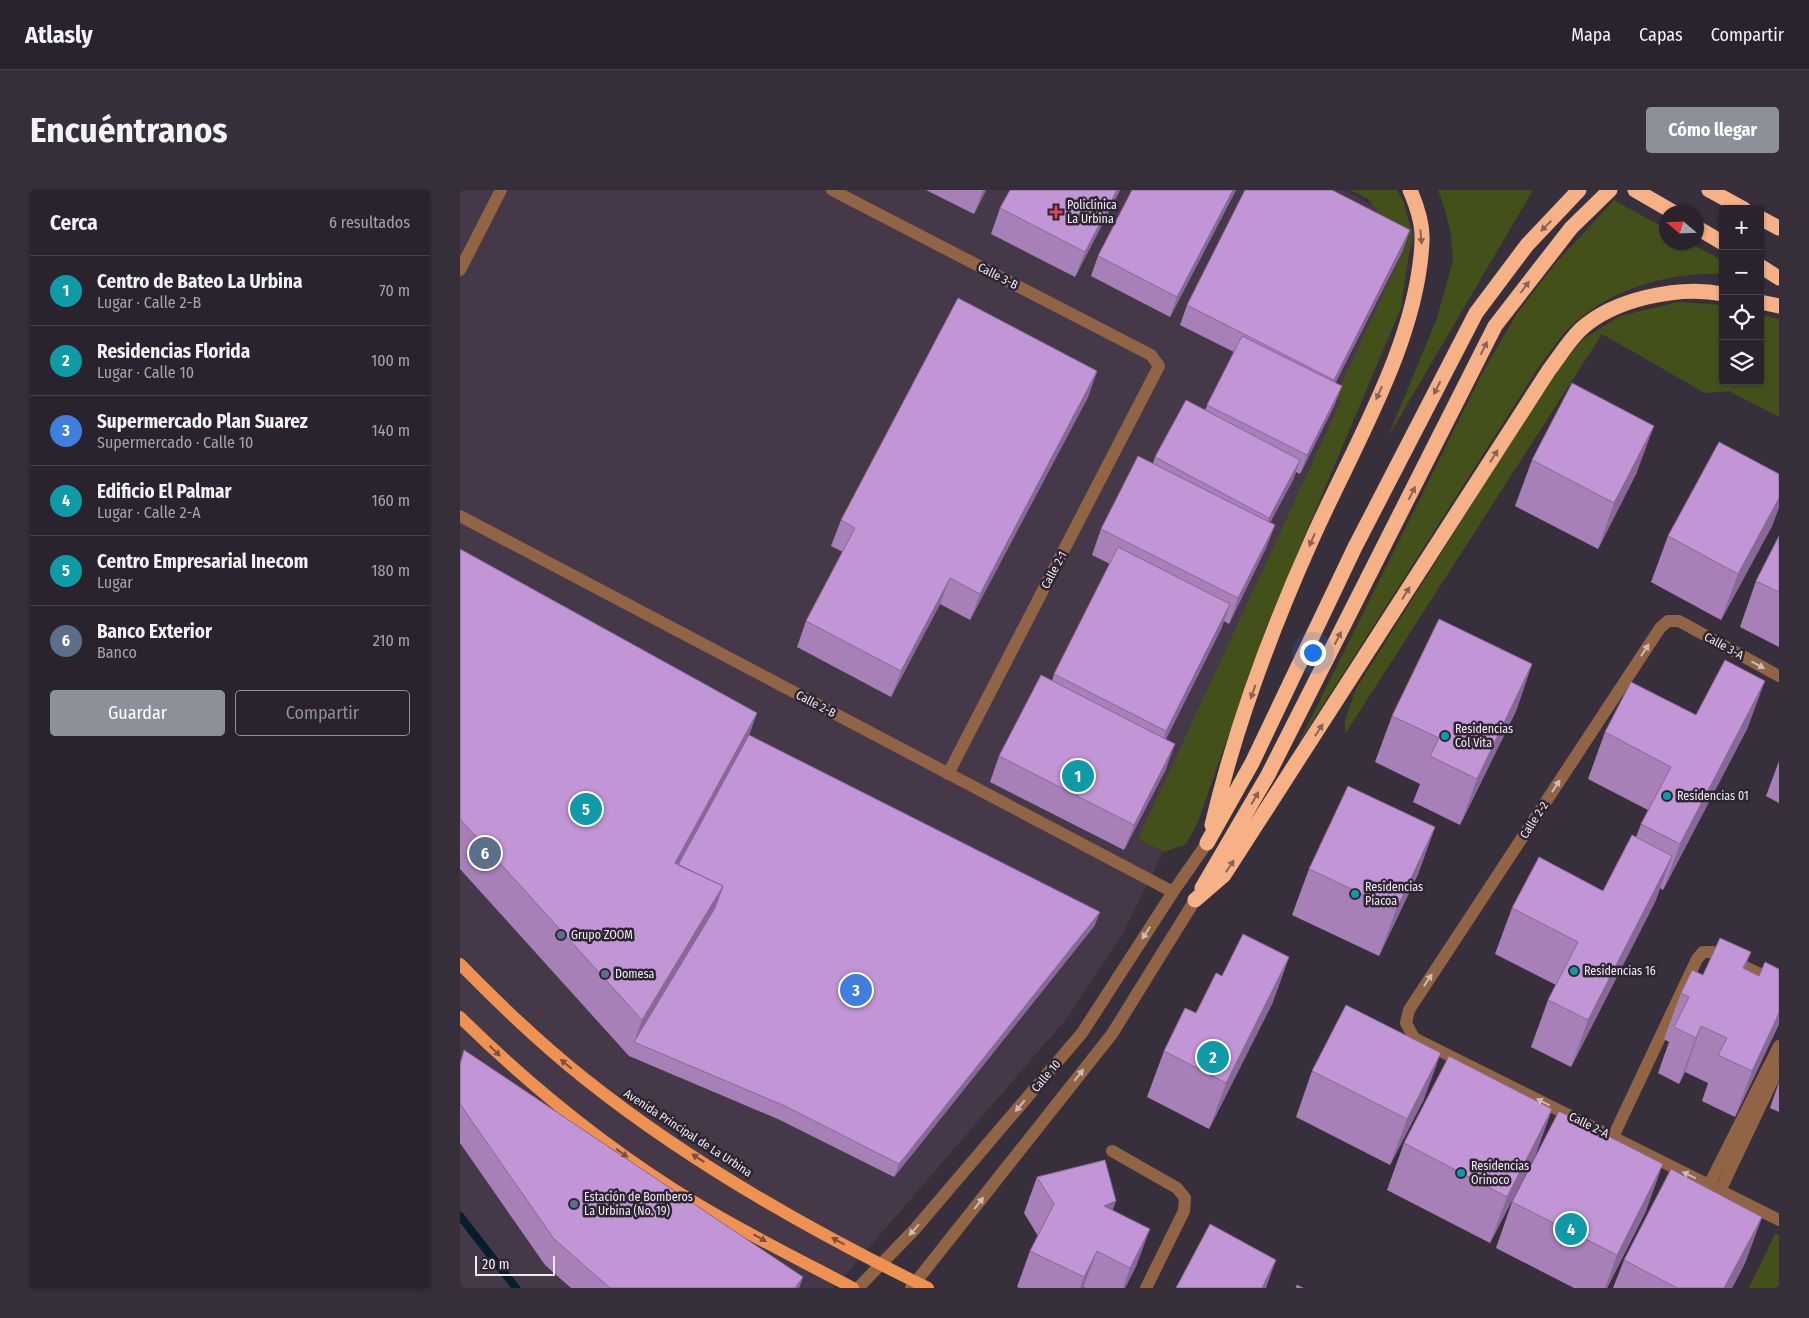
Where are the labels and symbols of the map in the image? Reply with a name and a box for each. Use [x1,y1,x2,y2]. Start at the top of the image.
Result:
place label: Policlínica La Urbina [1067,198,1117,226]
marker: Policlínica La Urbina [1049,205,1063,219]
north arrow [1659,205,1704,250]
one-way arrow [1540,220,1552,232]
one-way arrow [1417,229,1425,245]
street label: Calle 3-B [976,260,1021,292]
one-way arrow [1519,281,1530,294]
one-way arrow [1480,340,1489,355]
one-way arrow [1433,381,1441,395]
one-way arrow [1375,386,1383,400]
one-way arrow [1489,450,1498,463]
one-way arrow [1408,486,1416,500]
one-way arrow [1307,533,1315,547]
street label: Calle 2-1 [1038,549,1070,591]
one-way arrow [1402,587,1411,600]
street label: Calle 3-A [1702,630,1747,663]
one-way arrow [1334,631,1342,645]
your location [1300,640,1326,666]
one-way arrow [1641,644,1650,657]
one-way arrow [1751,661,1766,669]
one-way arrow [1248,684,1256,699]
street label: Calle 2-B [794,688,839,720]
place label: Residencias Col Vita [1455,722,1513,750]
one-way arrow [1314,723,1324,737]
marker: Residencias Col Vita [1439,730,1451,742]
pin: 1 [1062,757,1094,795]
one-way arrow [1551,779,1561,793]
place label: Residencias 01 [1677,789,1749,803]
pin: 5 [570,790,602,828]
marker: Residencias 01 [1661,790,1673,802]
one-way arrow [1251,791,1260,804]
street label: Calle 2-2 [1517,799,1551,841]
pin: 6 [469,834,501,872]
one-way arrow [1225,859,1235,873]
place label: Residencias Piacoa [1365,880,1423,908]
marker: Residencias Piacoa [1349,888,1361,900]
one-way arrow [1142,926,1151,939]
place label: Grupo ZOOM [571,928,633,942]
marker: Grupo ZOOM [555,929,567,941]
place label: Residencias 16 [1584,964,1656,978]
marker: Residencias 16 [1568,965,1580,977]
place label: Domesa [615,967,654,981]
marker: Domesa [599,968,611,980]
pin: 3 [840,971,872,1009]
one-way arrow [1423,974,1433,987]
pin: 2 [1197,1038,1229,1076]
one-way arrow [489,1045,501,1057]
street label: Calle 10 [1029,1057,1063,1095]
one-way arrow [560,1058,573,1069]
one-way arrow [1074,1069,1085,1082]
street label: Avenida Principal de La Urbina [621,1086,755,1180]
one-way arrow [1536,1098,1550,1106]
one-way arrow [1015,1100,1026,1112]
street label: Calle 2-A [1567,1109,1612,1141]
one-way arrow [615,1148,629,1158]
one-way arrow [692,1153,705,1163]
place label: Residencias Orinoco [1471,1159,1529,1187]
marker: Residencias Orinoco [1455,1167,1467,1179]
one-way arrow [1681,1170,1696,1179]
place label: Estación de Bomberos La Urbina (No. 19) [584,1190,693,1218]
one-way arrow [973,1197,984,1210]
marker: Estación de Bomberos La Urbina (No. 19) [568,1198,580,1210]
pin: 4 [1555,1210,1587,1248]
one-way arrow [908,1223,920,1235]
one-way arrow [753,1234,767,1242]
one-way arrow [832,1236,845,1245]
scale bar [475,1253,555,1276]

